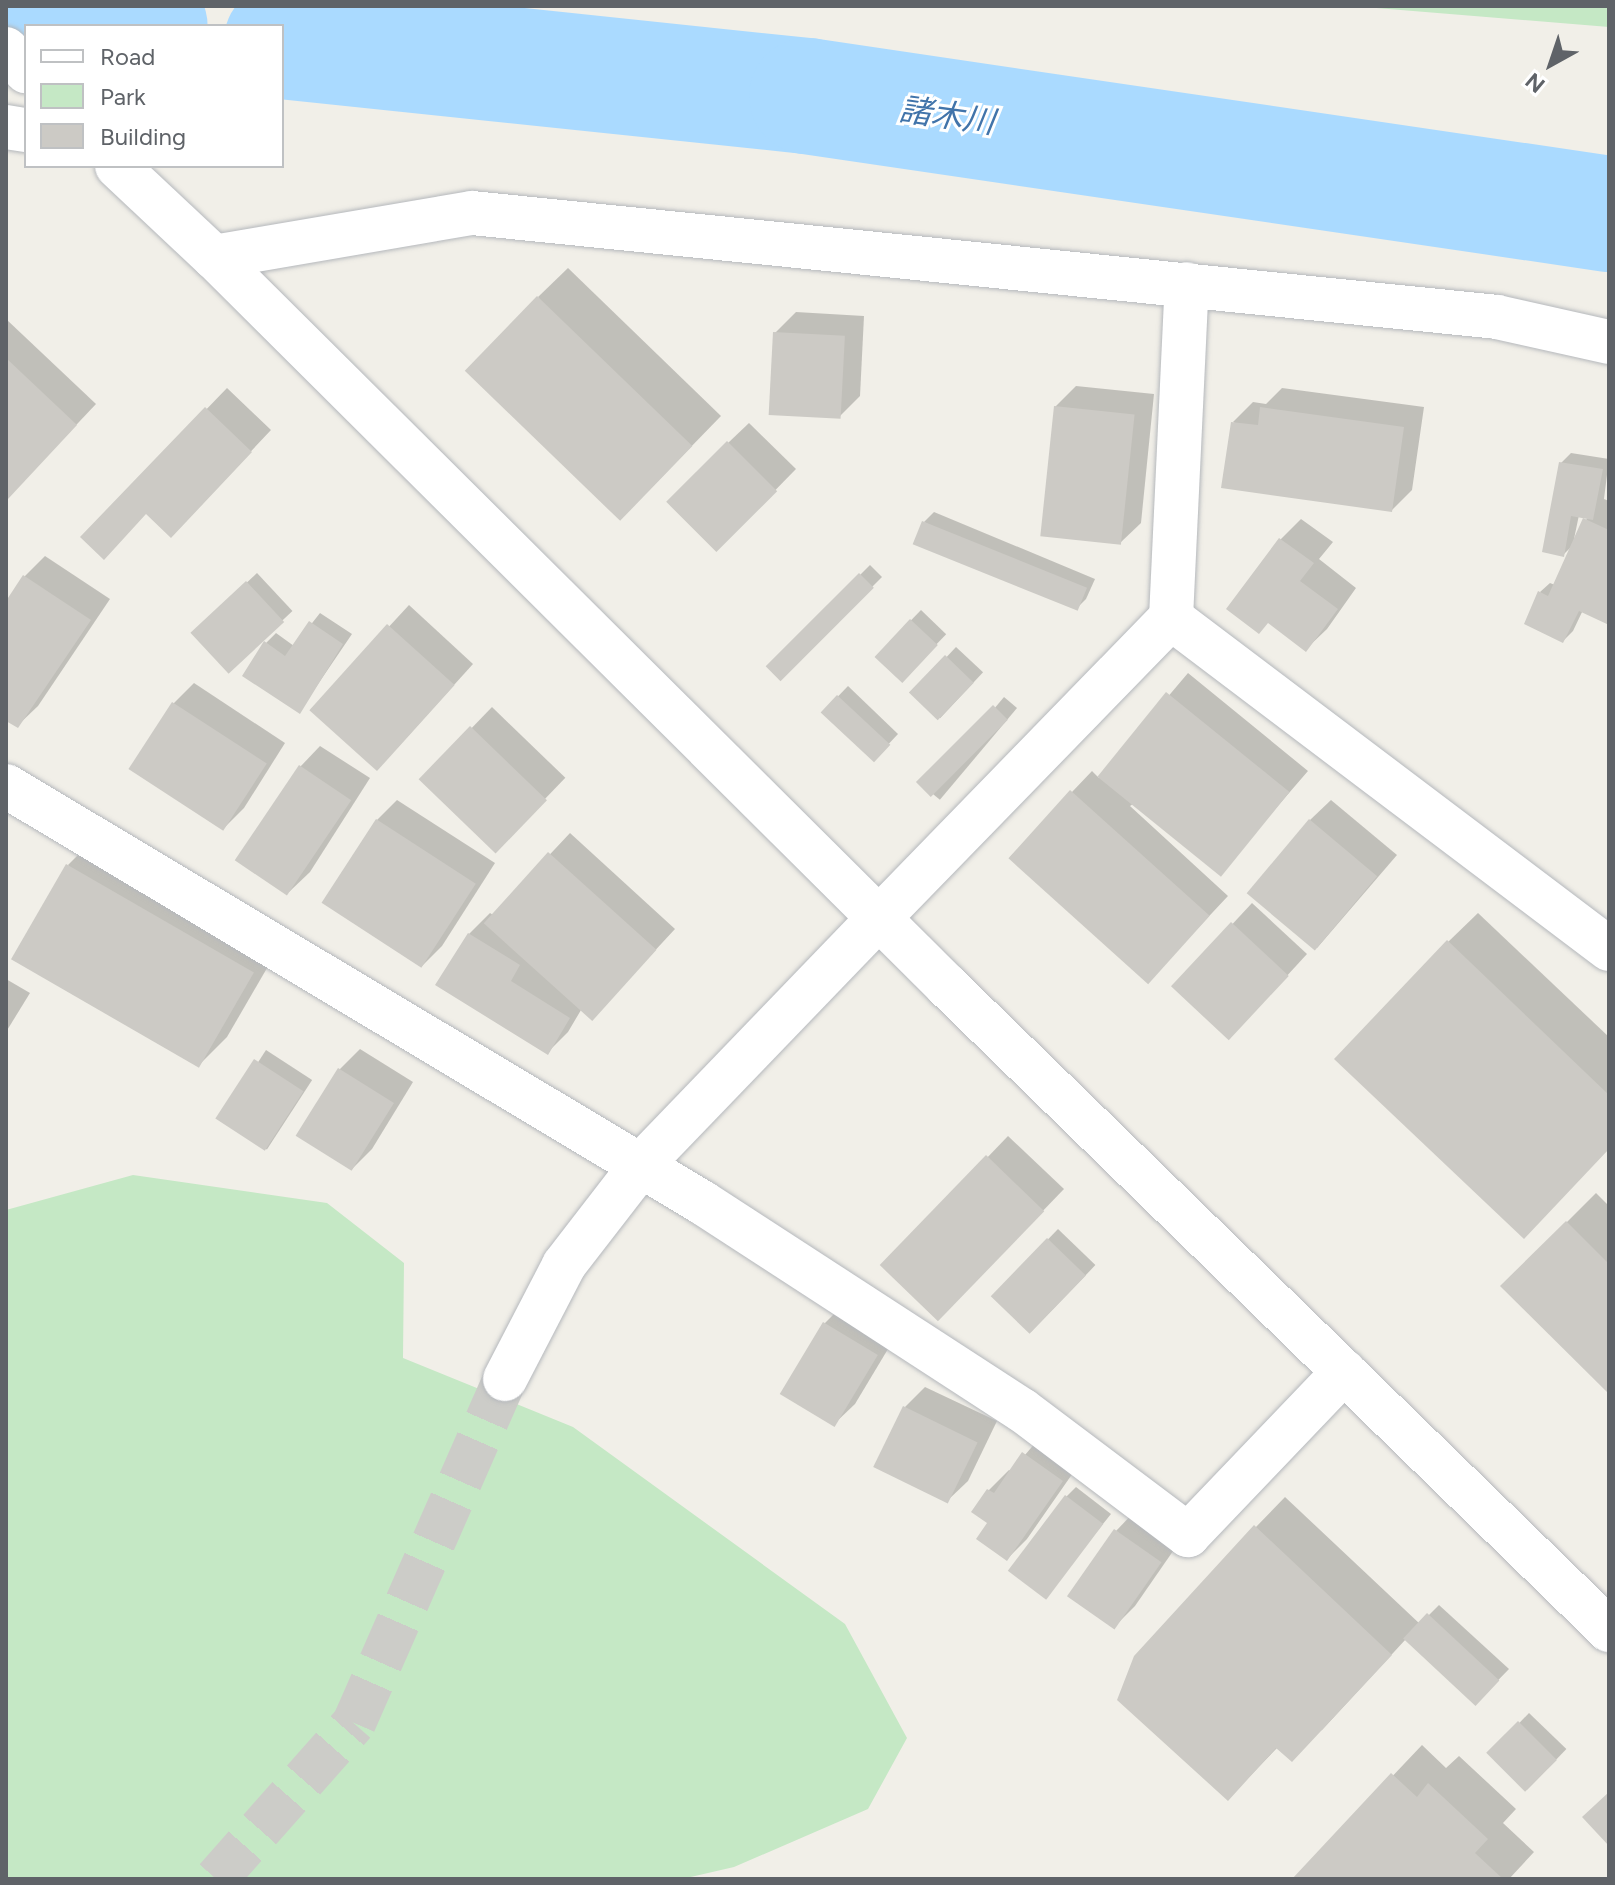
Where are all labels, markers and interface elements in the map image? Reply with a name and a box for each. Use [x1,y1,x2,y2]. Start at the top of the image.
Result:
legend [24,24,284,168]
north arrow [1511,24,1591,104]
text: Road [100,42,155,71]
text: N [1520,67,1550,99]
text: Park [100,82,146,111]
water label: 諸木川 [897,90,997,142]
text: Building [100,122,186,151]

